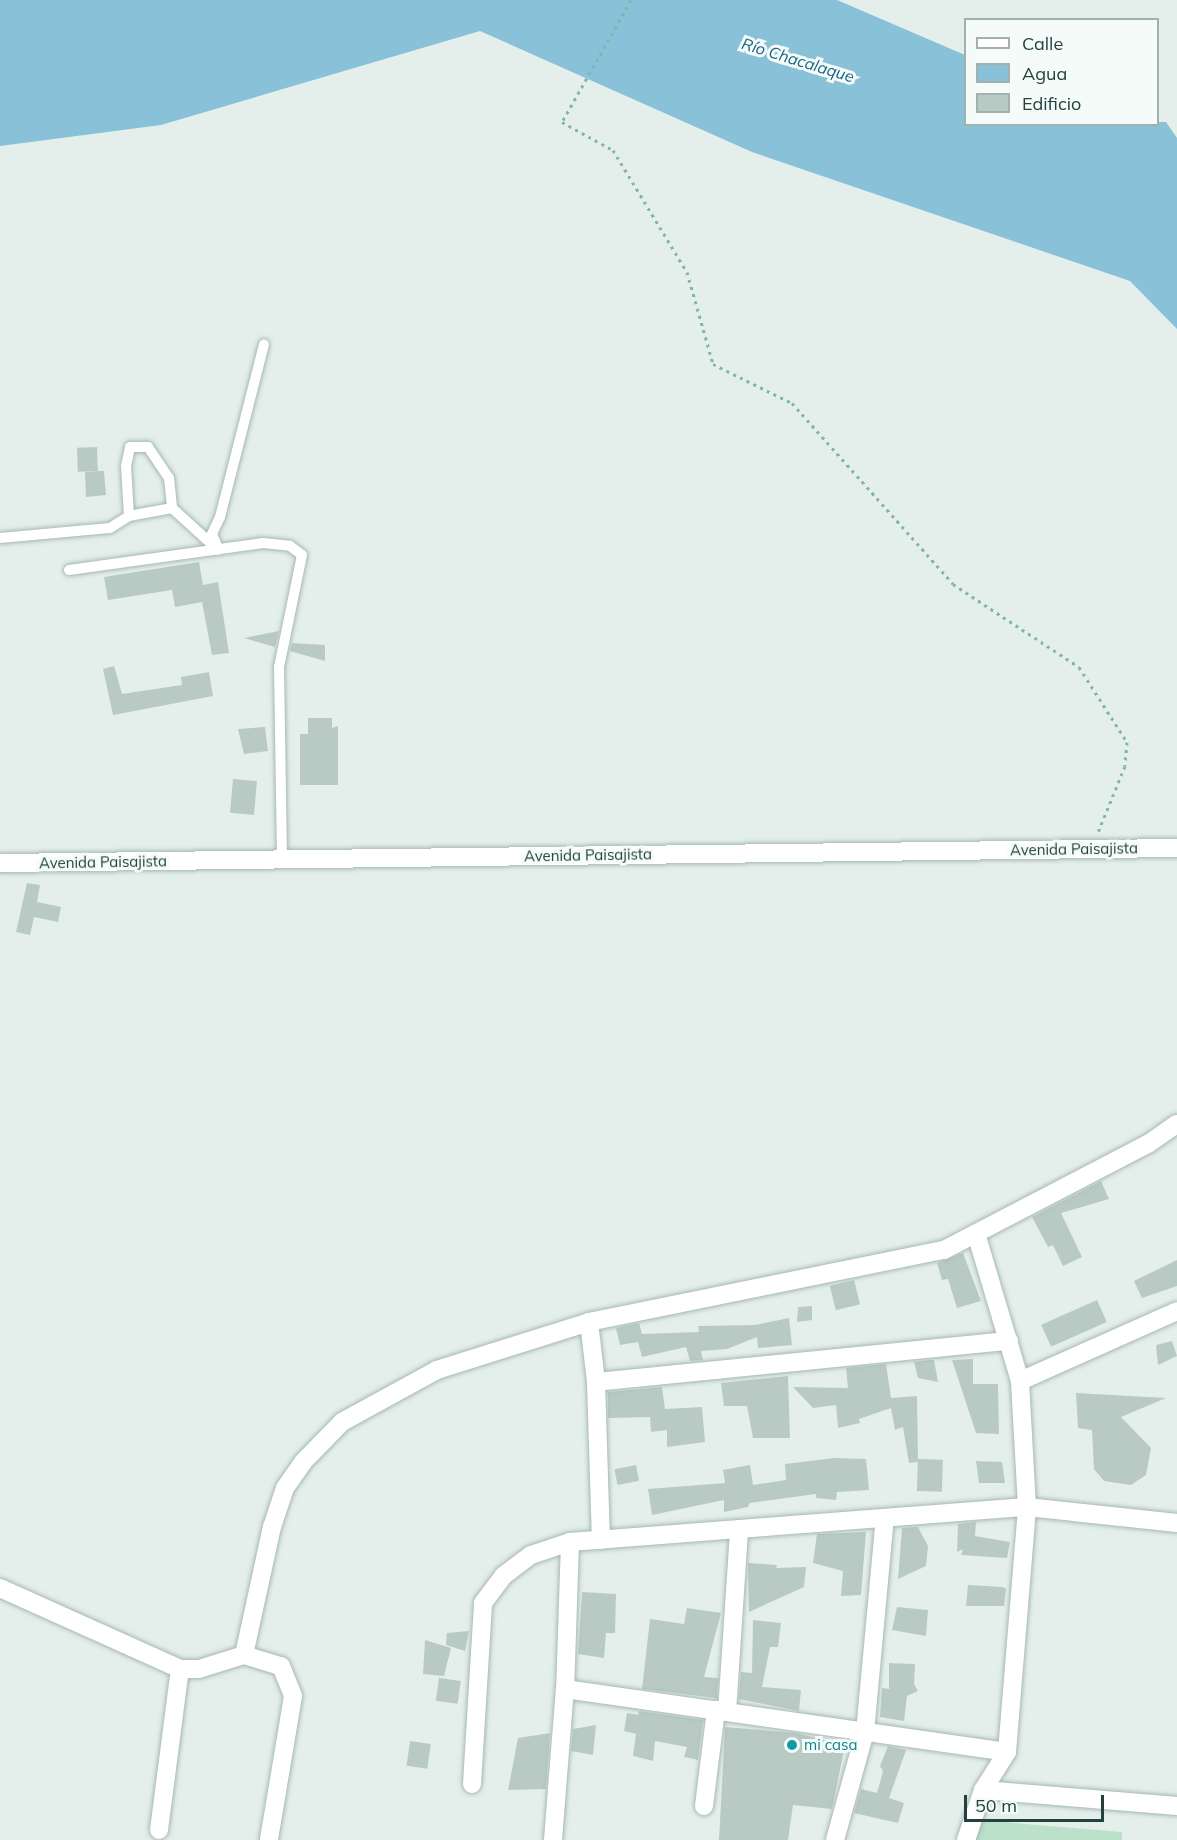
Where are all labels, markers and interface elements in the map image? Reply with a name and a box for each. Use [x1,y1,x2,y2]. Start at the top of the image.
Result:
legend [964,18,1159,126]
text: Calle [1022,32,1063,55]
water label: Río Chacalaque [739,34,857,86]
text: Agua [1022,62,1067,85]
text: Edificio [1022,92,1081,115]
street label: Avenida Paisajista [1010,839,1138,859]
street label: Avenida Paisajista [524,845,652,865]
street label: Avenida Paisajista [39,852,167,872]
place label: mi casa [804,1736,857,1754]
marker: mi casa [785,1738,799,1752]
scale bar [967,1783,1106,1821]
text: 50 m [975,1794,1017,1817]

